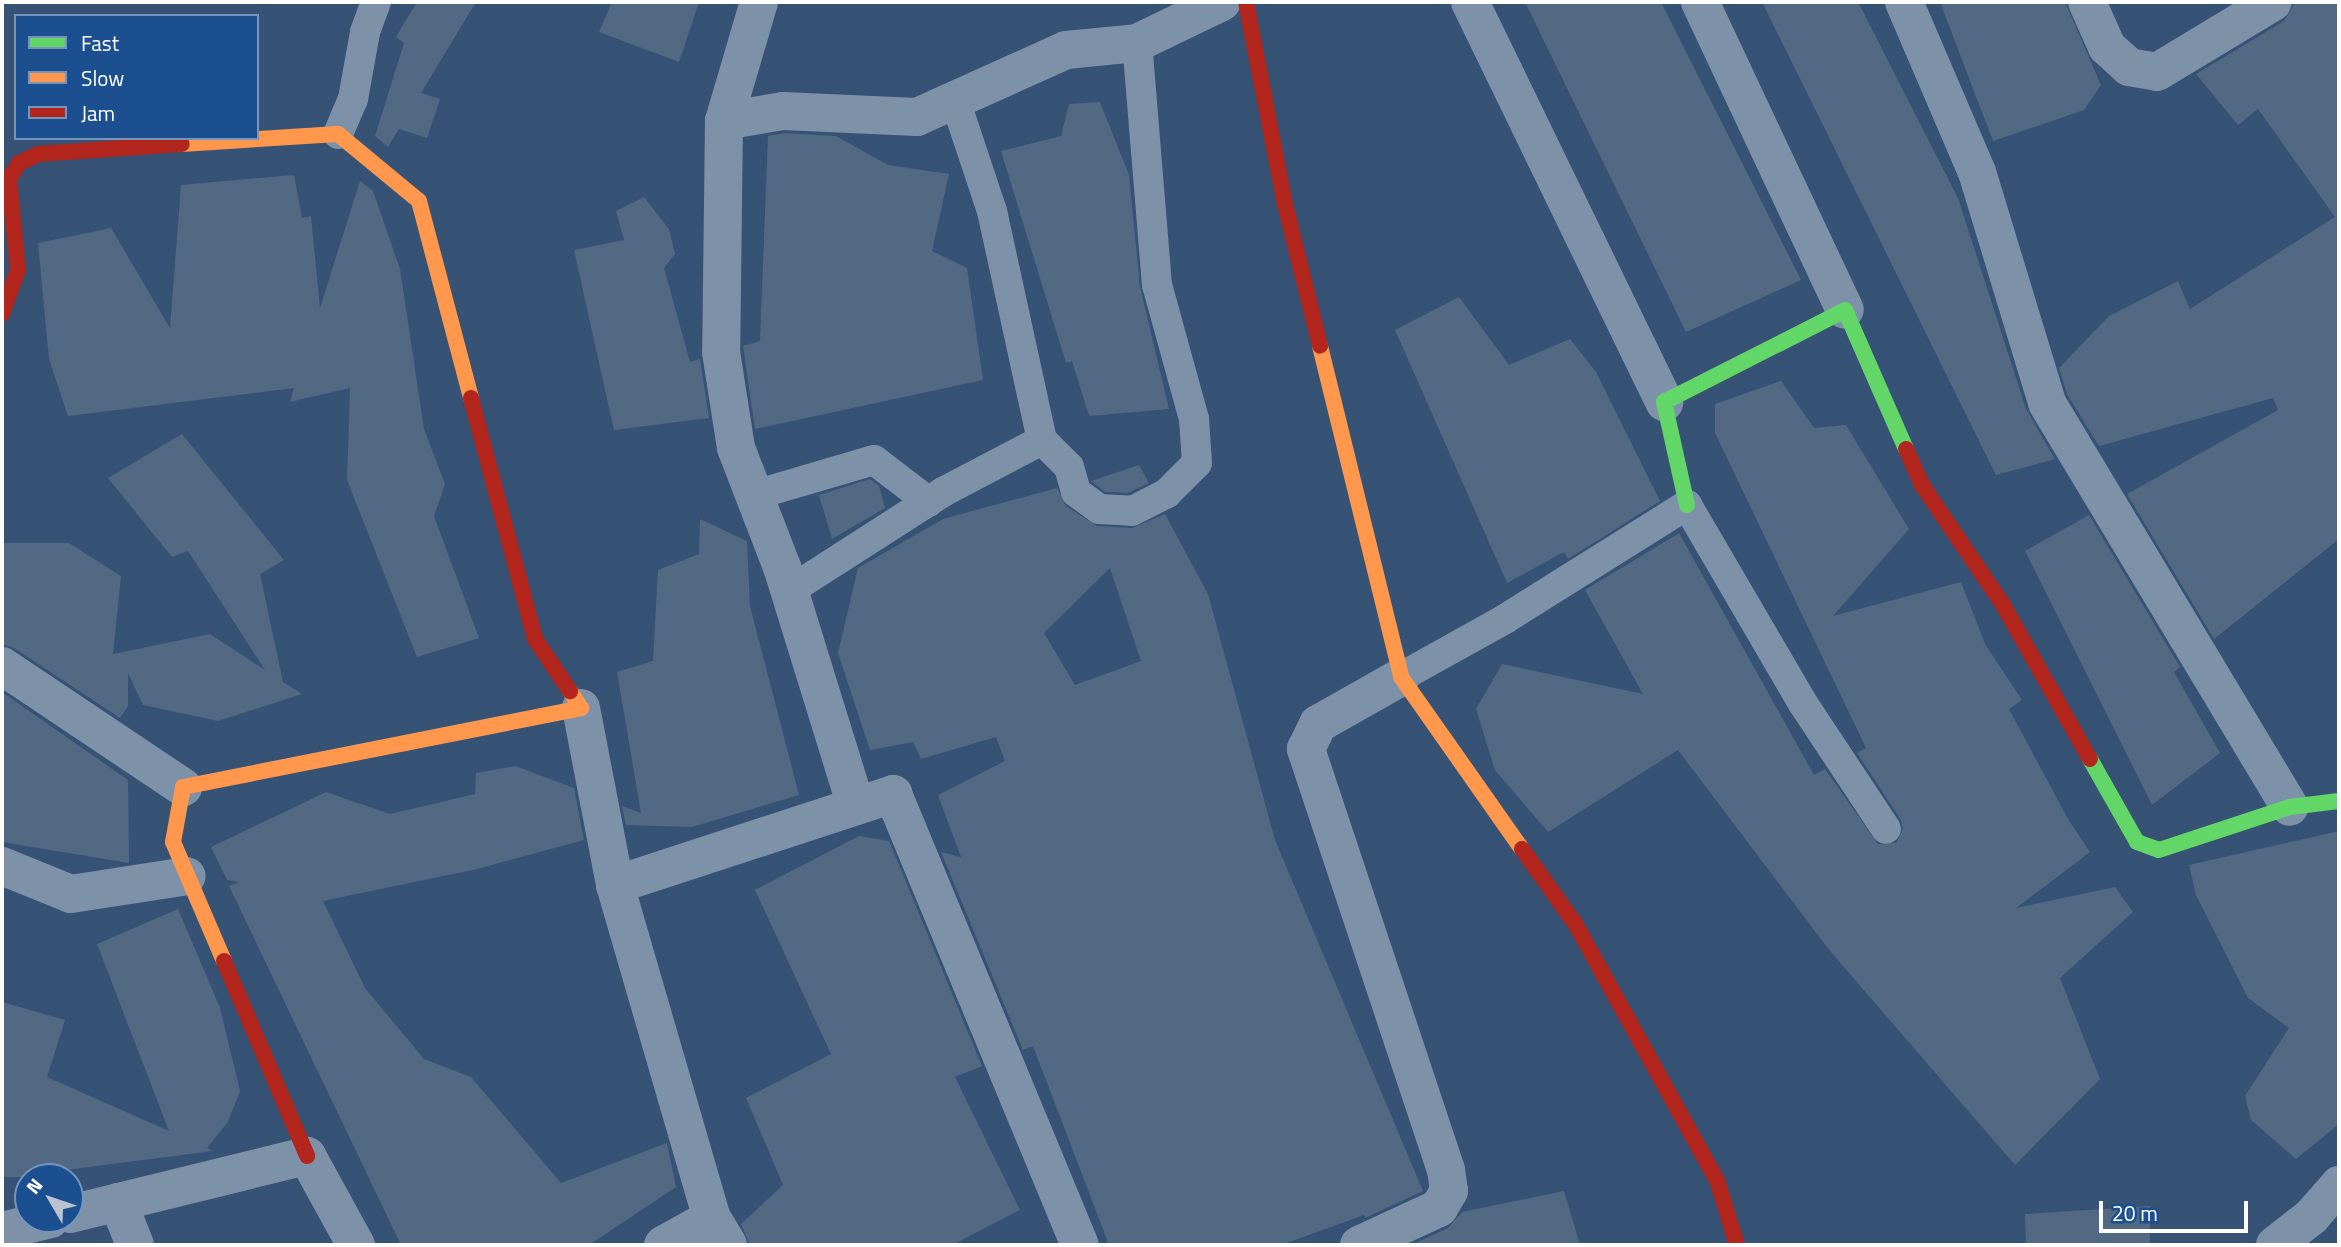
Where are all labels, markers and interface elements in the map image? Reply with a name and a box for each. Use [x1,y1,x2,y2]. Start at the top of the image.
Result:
legend [14,14,259,140]
text: Fast [81,27,119,59]
text: Slow [81,62,124,94]
text: Jam [81,97,115,129]
north arrow [14,1163,84,1233]
text: N [18,1171,49,1200]
scale bar [2103,1188,2252,1232]
text: 20 m [2112,1197,2158,1229]

